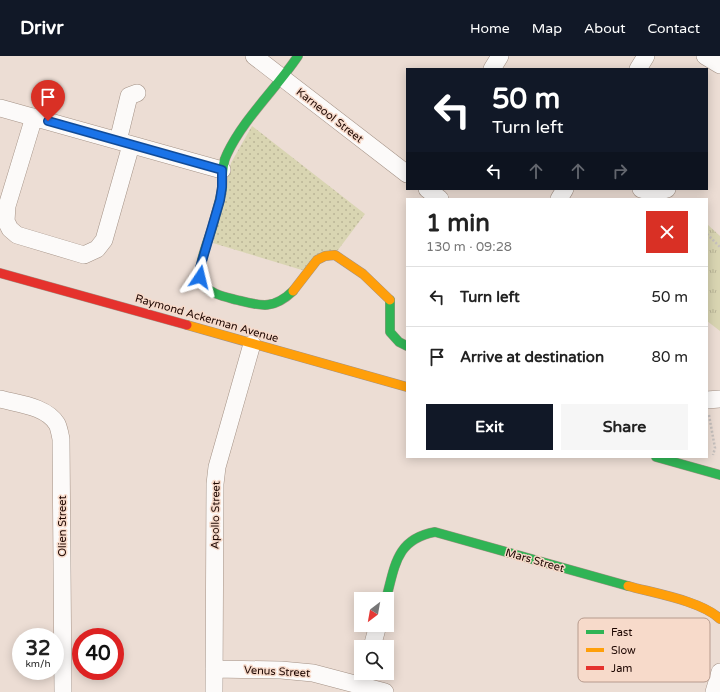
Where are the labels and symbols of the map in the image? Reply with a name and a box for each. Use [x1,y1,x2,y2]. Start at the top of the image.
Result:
pin [31,80,65,121]
street label: Karneool Street [294,85,366,145]
position arrow [179,256,221,298]
street label: Raymond Ackerman Avenue [134,292,280,345]
street label: Apollo Street [208,481,223,549]
street label: Olien Street [56,495,69,557]
street label: Mars Street [504,546,566,575]
north arrow [354,592,394,632]
legend [578,618,710,682]
text: Fast [611,626,632,639]
speed limit sign: 40 [72,628,124,680]
text: Slow [611,644,636,657]
text: Jam [611,662,632,675]
street label: Venus Street [244,663,310,680]

